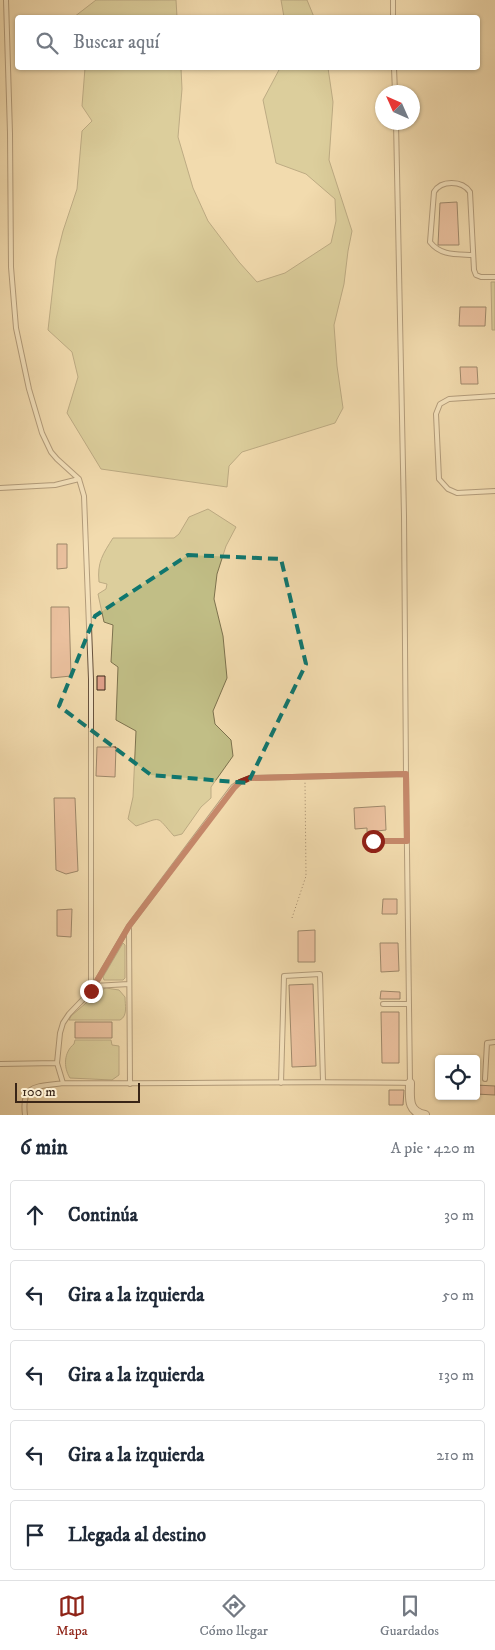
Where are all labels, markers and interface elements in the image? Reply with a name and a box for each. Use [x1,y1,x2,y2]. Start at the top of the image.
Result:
search box [15,15,480,70]
icon: search [33,29,61,57]
text: Buscar aquí [73,31,159,54]
north arrow [375,85,420,130]
route start [362,830,385,853]
route end [80,980,103,1003]
map controls [435,1055,480,1100]
button: locate [435,1055,480,1100]
scale bar [15,1080,140,1103]
text: 100 m [22,1083,56,1101]
text: 6 min [20,1135,68,1161]
text: A pie · 420 m [391,1138,475,1158]
icon: ahead [21,1201,49,1229]
text: Continúa [68,1204,138,1227]
text: 30 m [444,1205,474,1225]
icon: left [21,1281,49,1309]
text: Gira a la izquierda [68,1284,204,1307]
text: 50 m [442,1285,474,1305]
icon: left [21,1361,49,1389]
text: Gira a la izquierda [68,1364,204,1387]
text: 130 m [438,1365,474,1385]
icon: left [21,1441,49,1469]
text: Gira a la izquierda [68,1444,204,1467]
text: 210 m [436,1445,474,1465]
icon: arrive [21,1521,49,1549]
text: Llegada al destino [68,1524,206,1547]
tab: Mapa [56,1592,88,1640]
tab: Cómo llegar [200,1592,268,1640]
tab: Guardados [380,1592,439,1640]

